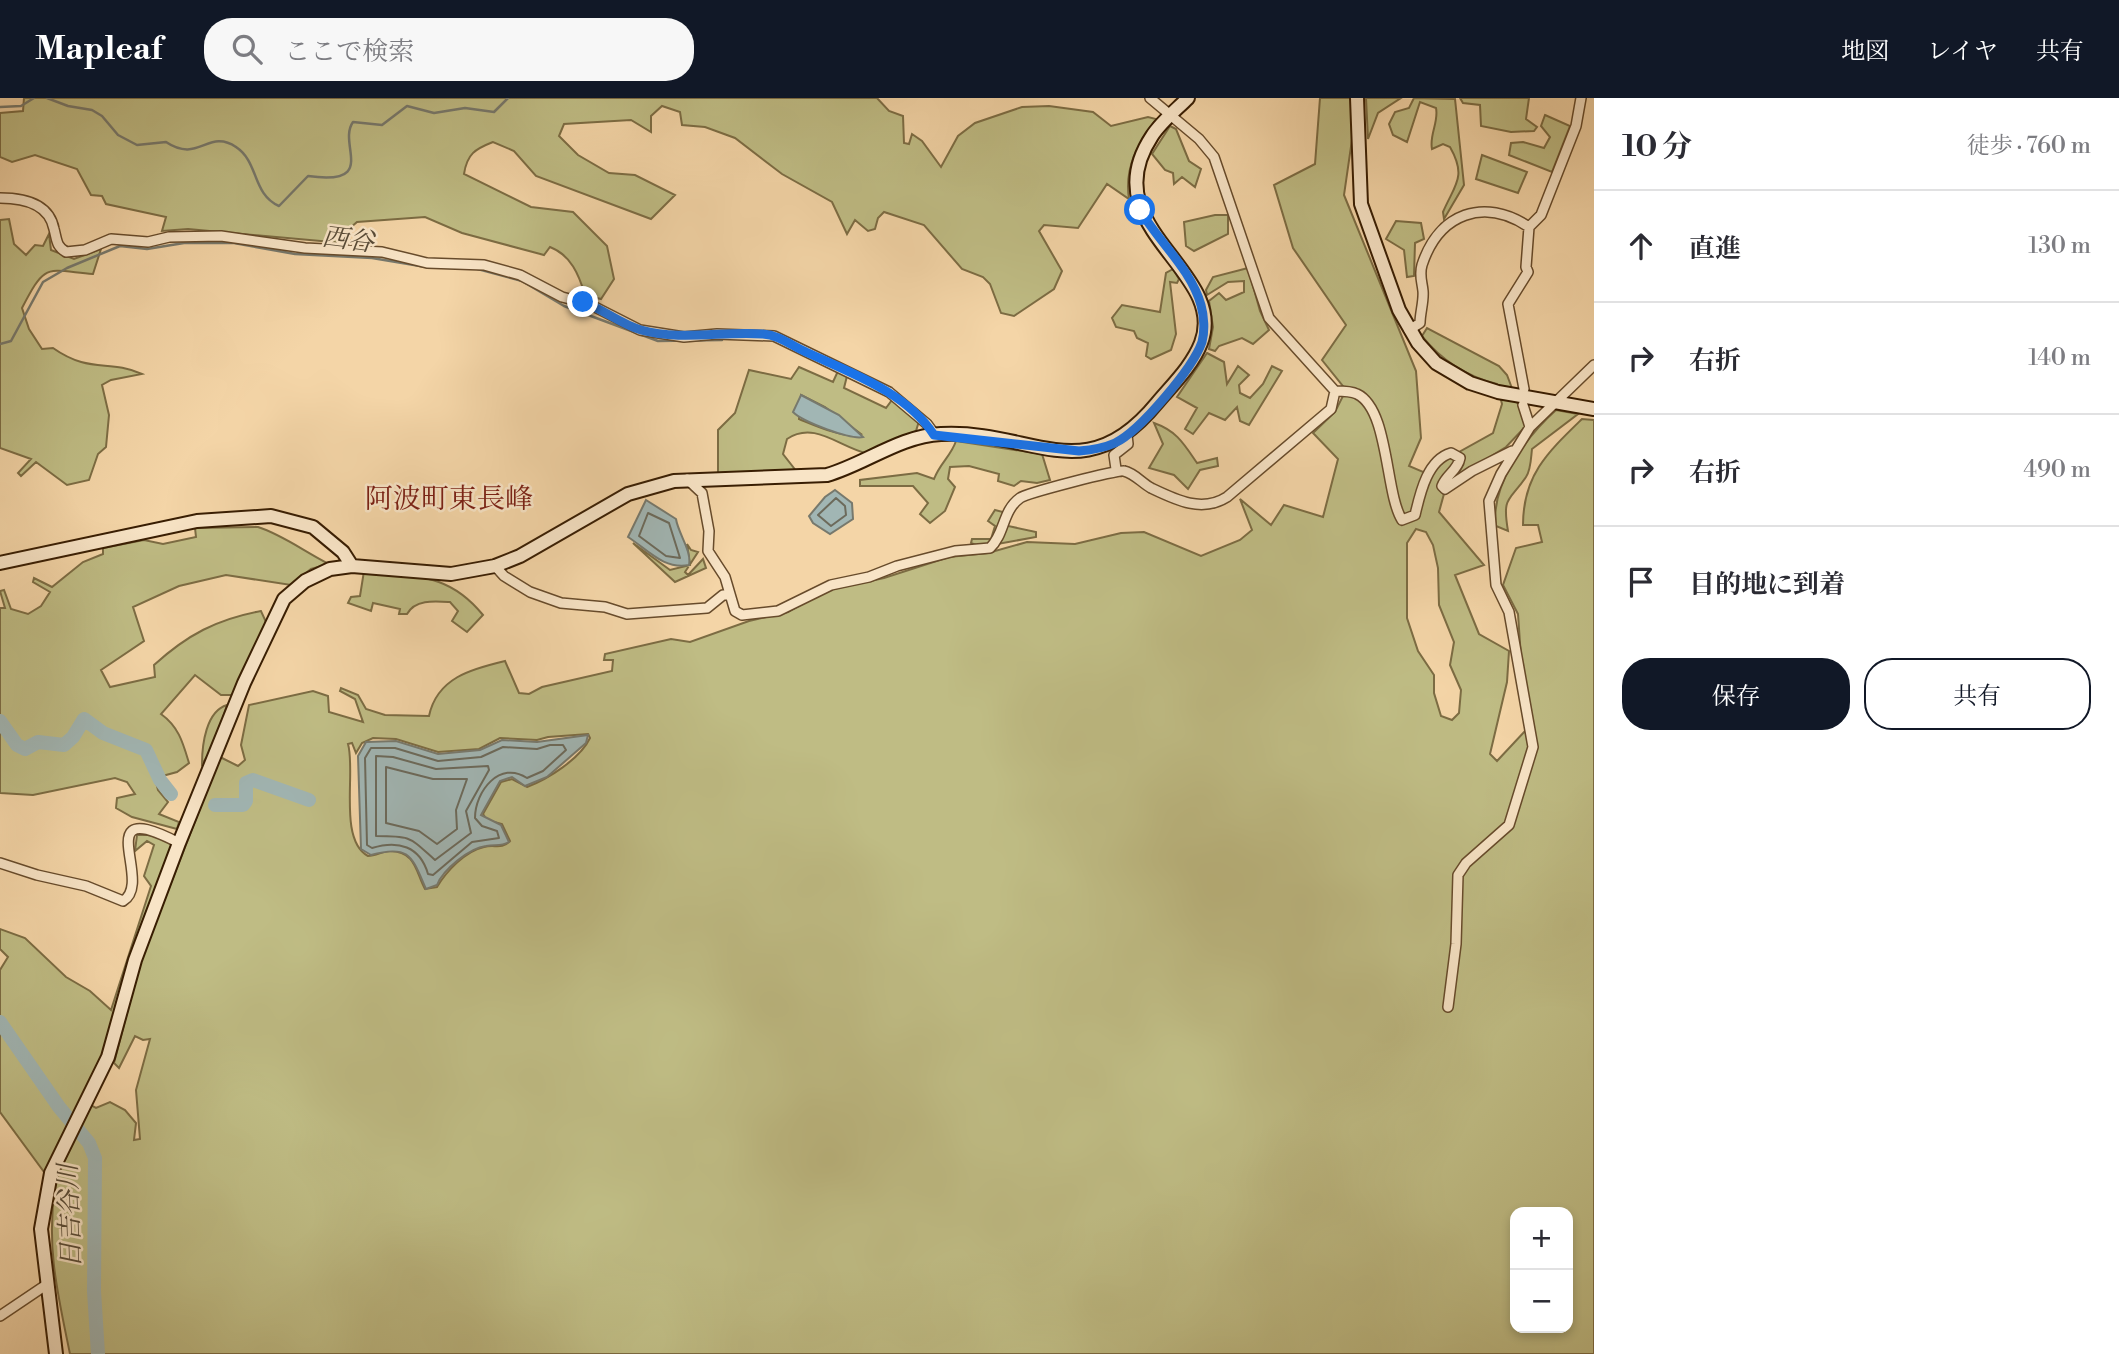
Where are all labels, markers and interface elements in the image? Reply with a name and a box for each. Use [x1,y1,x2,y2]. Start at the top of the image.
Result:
search box [204,18,694,81]
text: Mapleaf [35,29,162,70]
icon: search [228,30,266,68]
text: ここで検索 [284,36,414,68]
text: 地図 [1841,37,1889,67]
text: レイヤ [1927,37,1998,67]
text: 共有 [2036,37,2084,67]
text: 10 分 [1622,128,1692,166]
text: 徒歩 · 760 m [1967,132,2091,160]
route start [1124,194,1155,225]
water label: 西谷 [320,221,378,259]
icon: ahead [1622,227,1660,265]
text: 130 m [2028,232,2091,260]
text: 直進 [1689,233,1741,265]
route end [567,286,598,317]
icon: right [1622,339,1660,377]
text: 140 m [2028,344,2091,372]
text: 右折 [1689,345,1741,377]
icon: right [1622,451,1660,489]
text: 490 m [2023,456,2091,484]
text: 右折 [1689,457,1741,489]
district label: 阿波町東長峰 [365,482,533,517]
icon: arrive [1622,563,1660,601]
text: 目的地に到着 [1689,569,1845,601]
button: 保存 [1622,658,1850,730]
button: 共有 [1864,658,2091,730]
water label: 日吉谷川 [52,1160,88,1269]
map controls [1510,1207,1573,1333]
button: + [1510,1207,1573,1270]
button: − [1510,1270,1573,1333]

